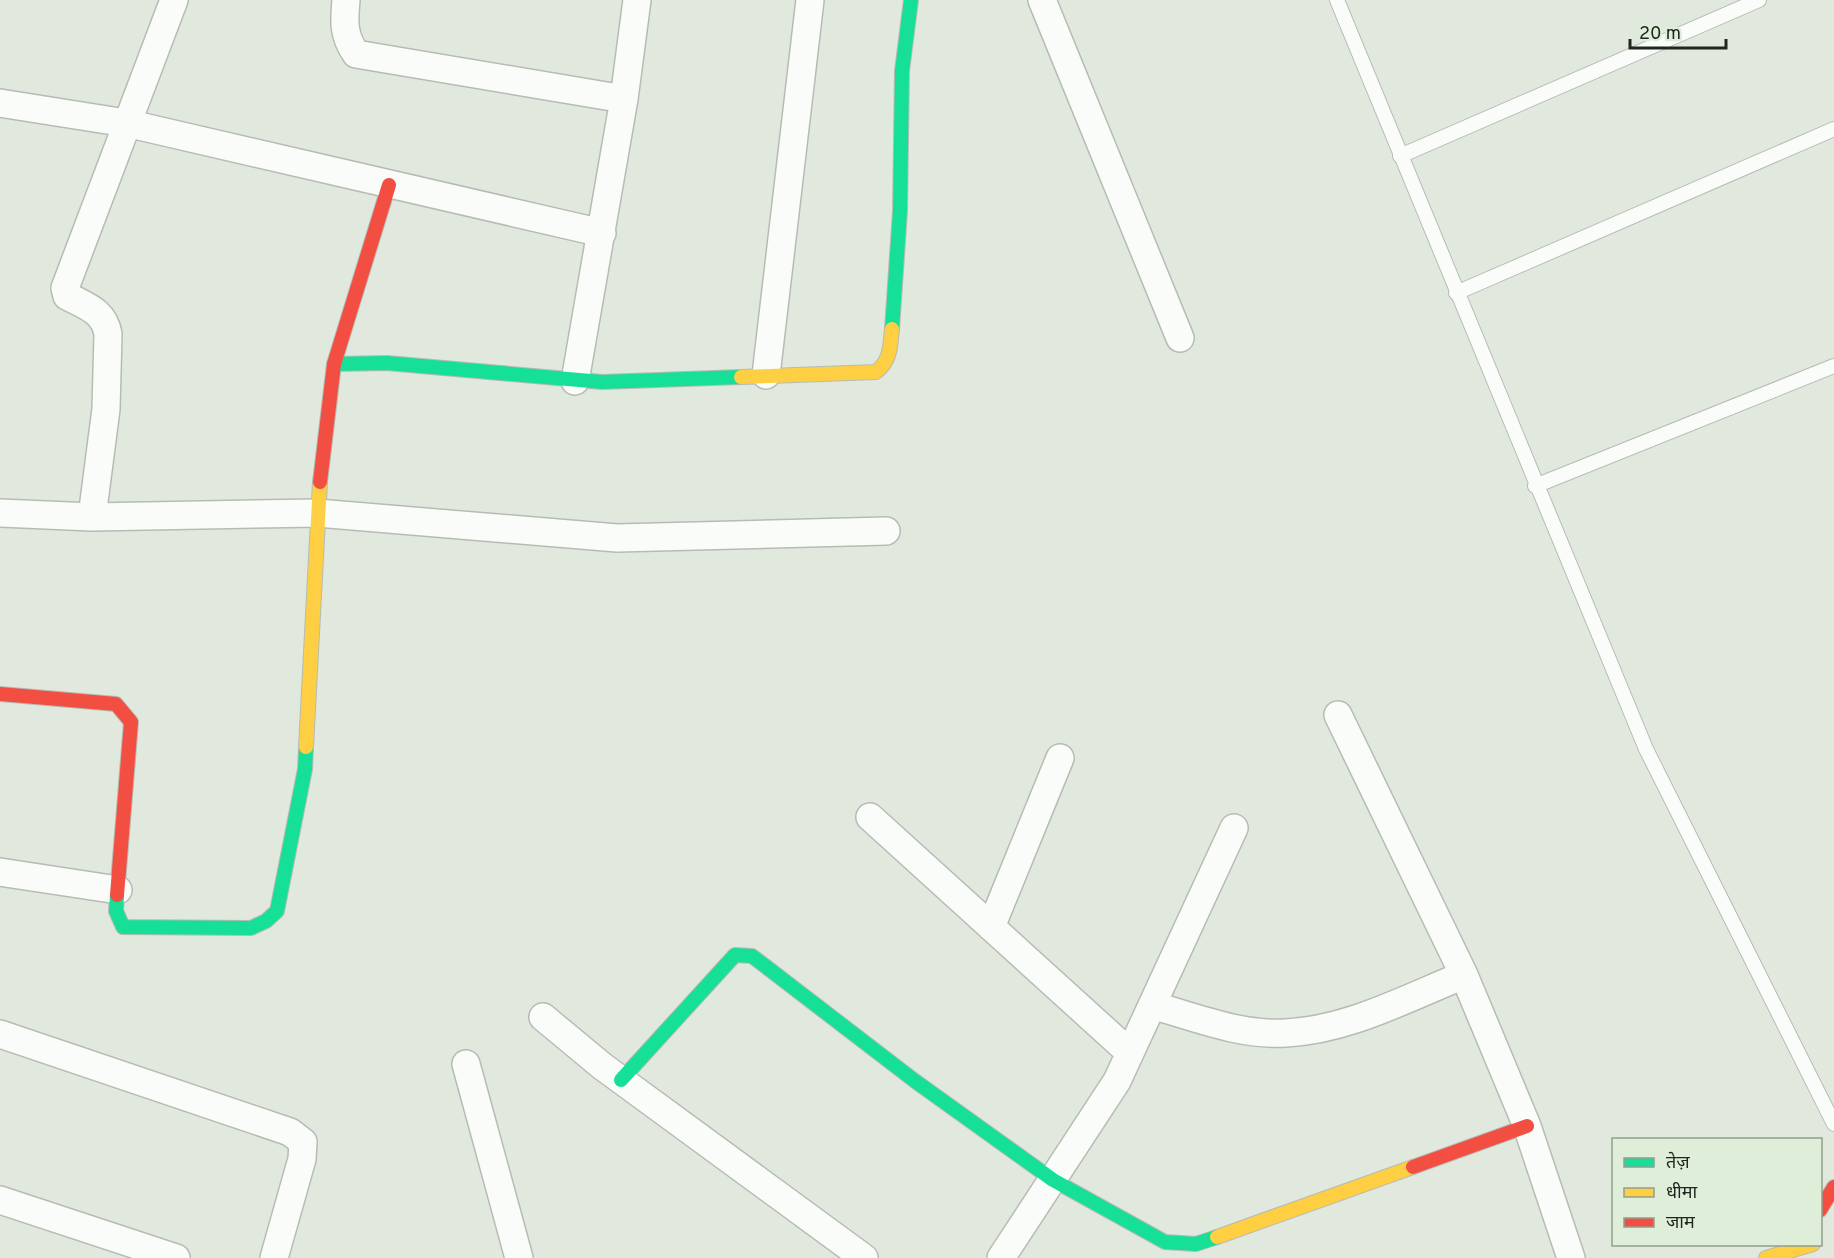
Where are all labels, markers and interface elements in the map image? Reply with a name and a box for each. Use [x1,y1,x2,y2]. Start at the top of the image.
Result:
scale bar [1630,12,1726,50]
text: 20 m [1639,23,1681,46]
legend [1612,1138,1822,1246]
text: तेज़ [1666,1151,1690,1175]
text: धीमा [1666,1182,1697,1205]
text: जाम [1666,1212,1696,1235]

